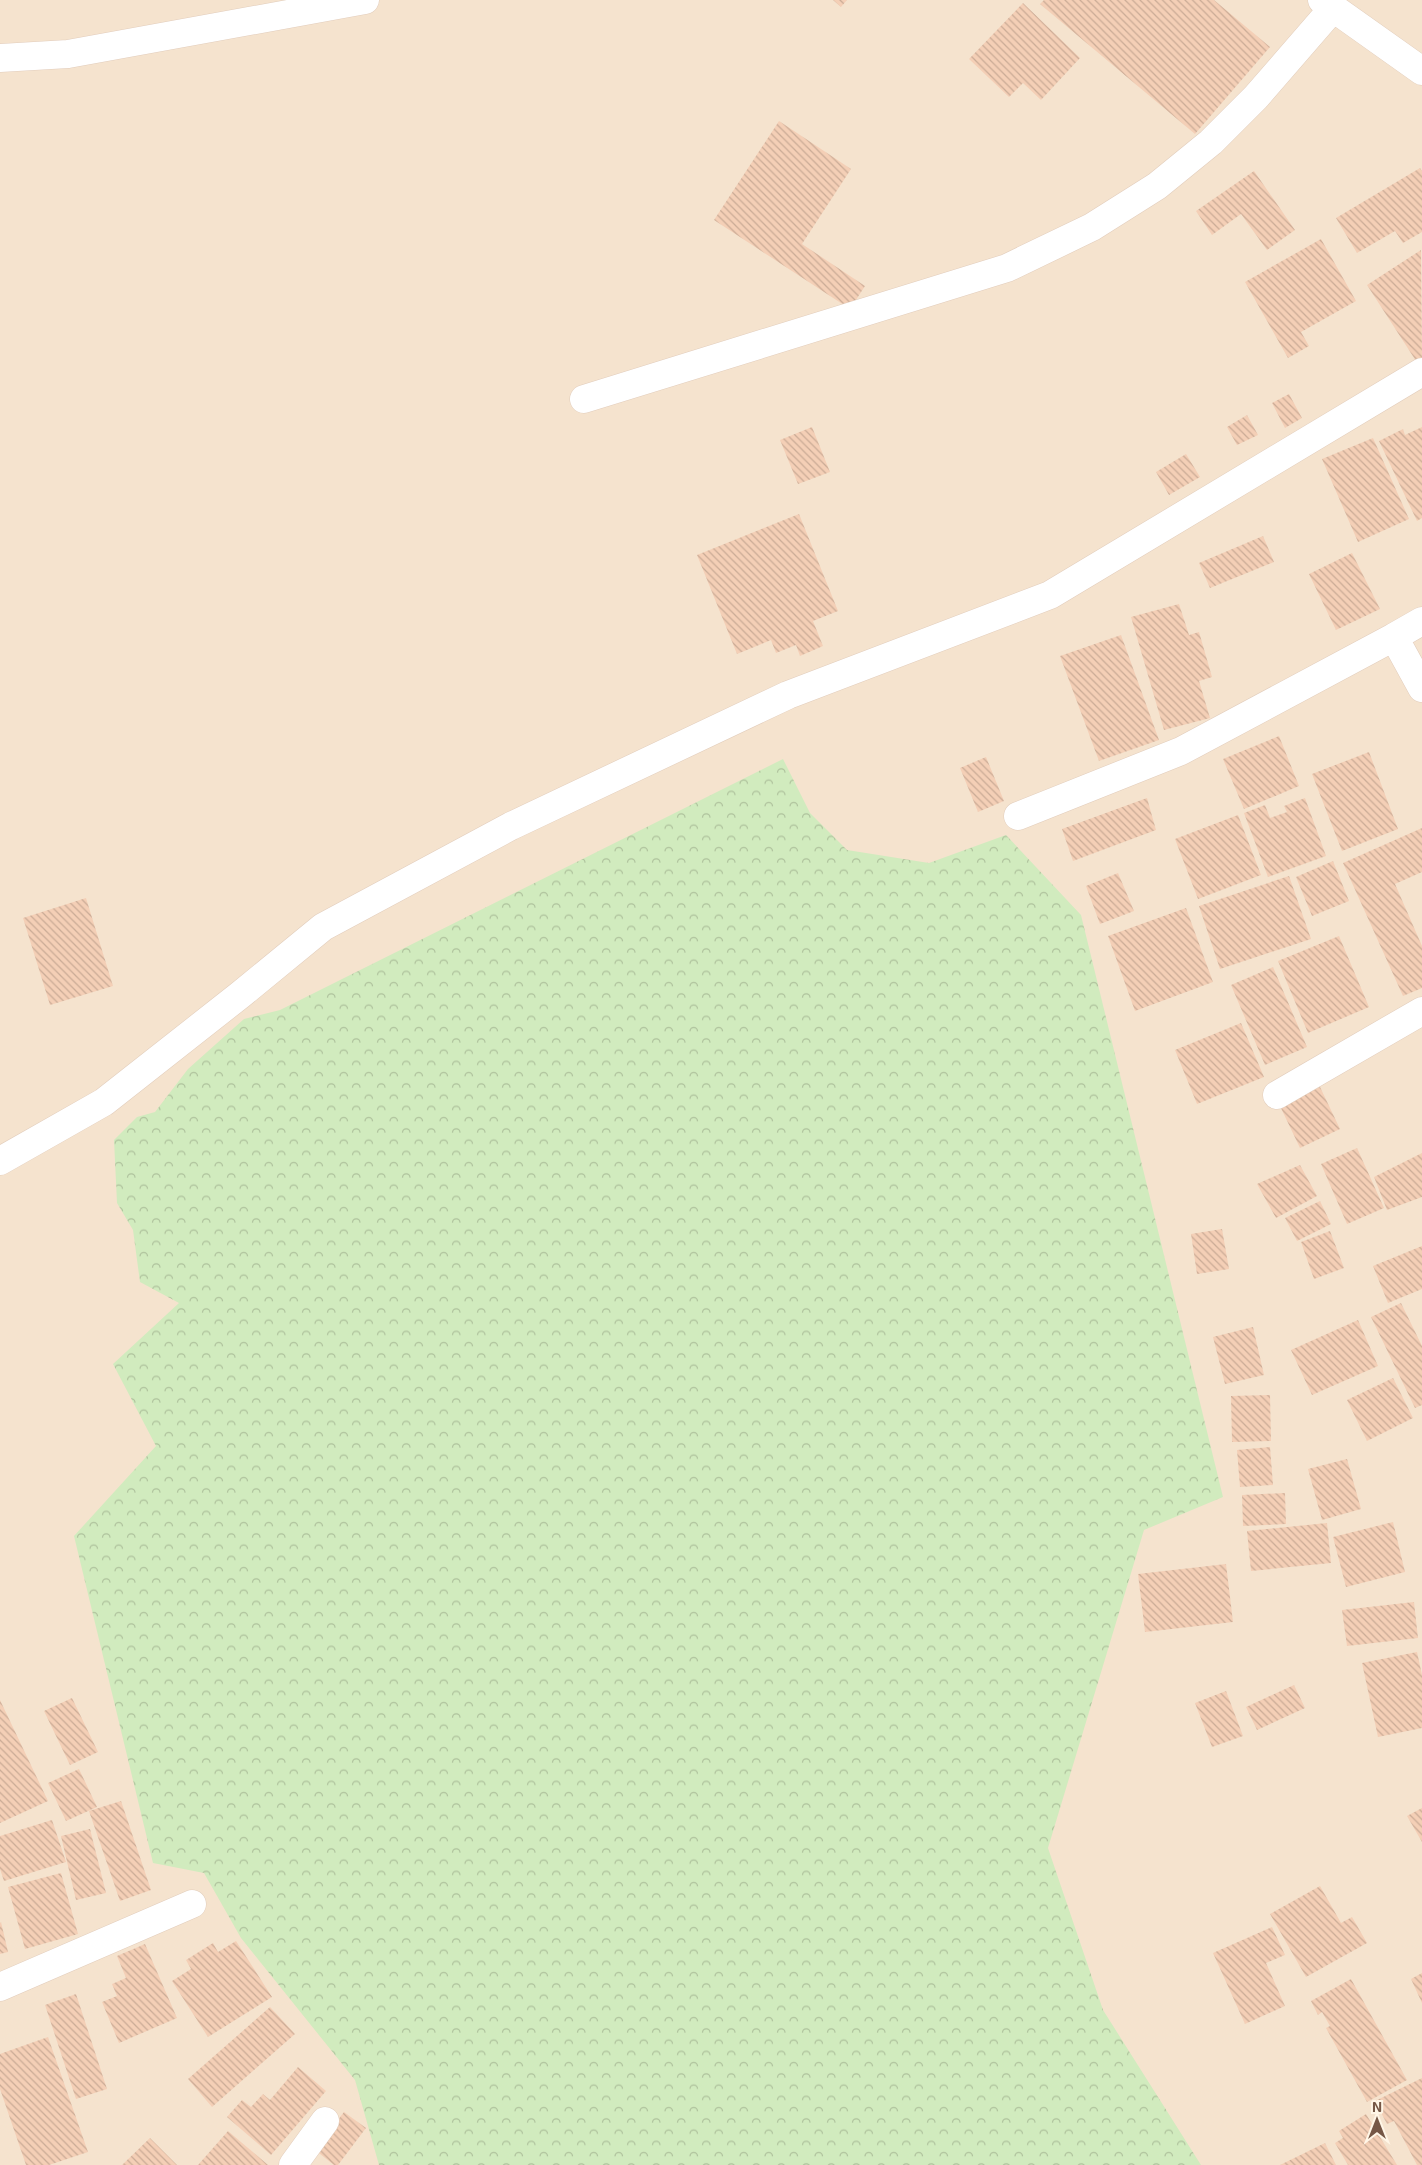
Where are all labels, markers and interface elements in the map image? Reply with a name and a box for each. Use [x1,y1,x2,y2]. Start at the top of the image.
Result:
north arrow [1352,2095,1402,2145]
text: N [1372,2098,1382,2115]

